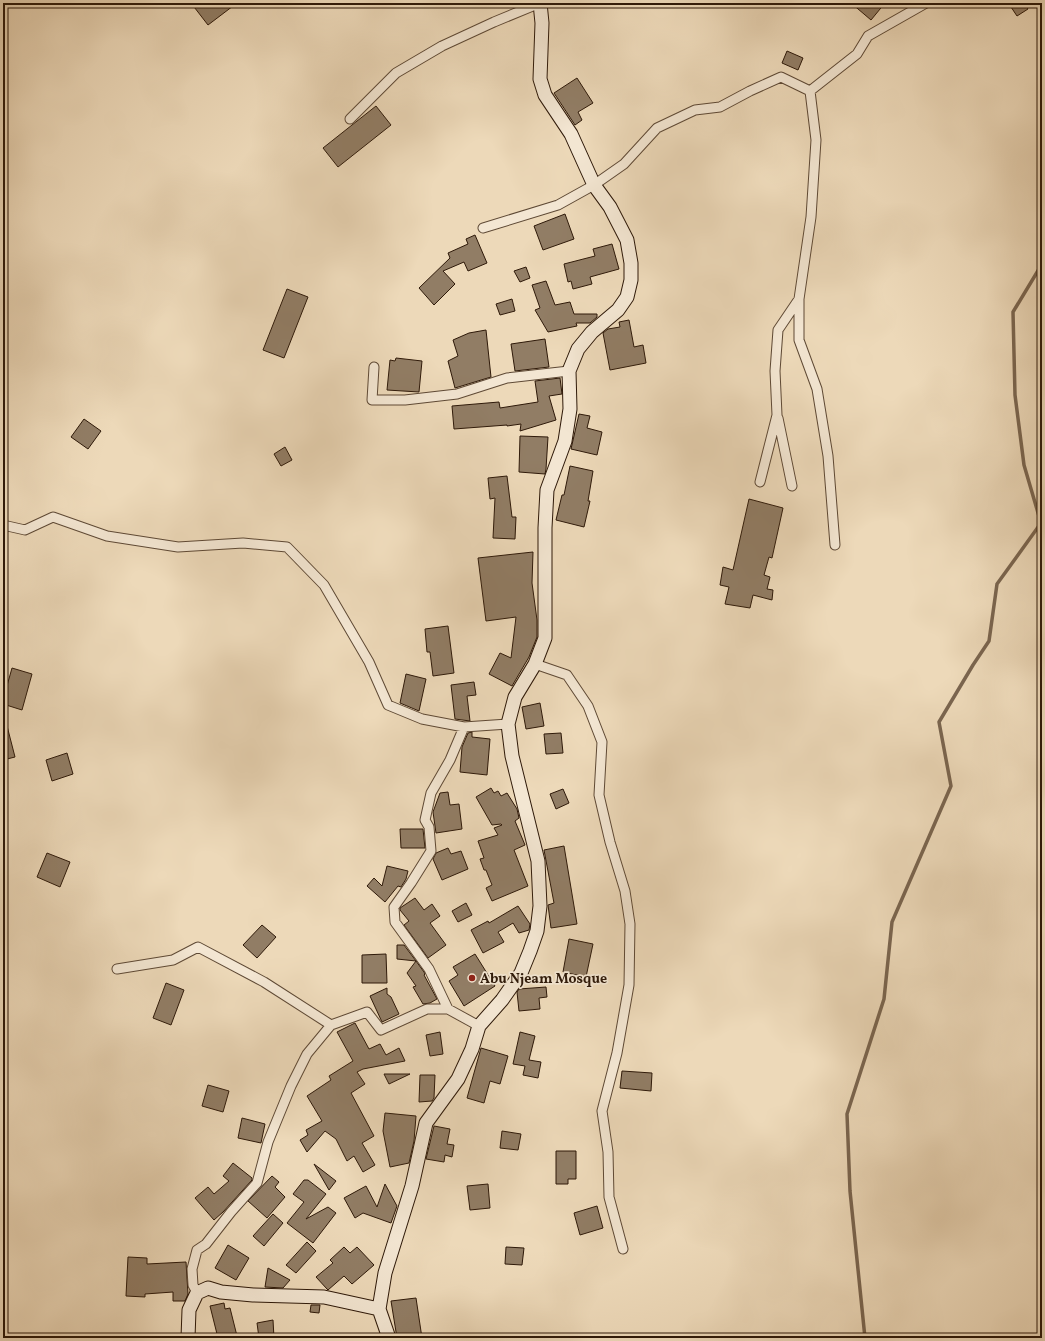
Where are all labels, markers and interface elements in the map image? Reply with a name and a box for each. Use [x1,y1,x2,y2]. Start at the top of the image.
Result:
place label: Abu Njeam Mosque [480,970,607,989]
marker: Abu Njeam Mosque [467,973,477,983]

